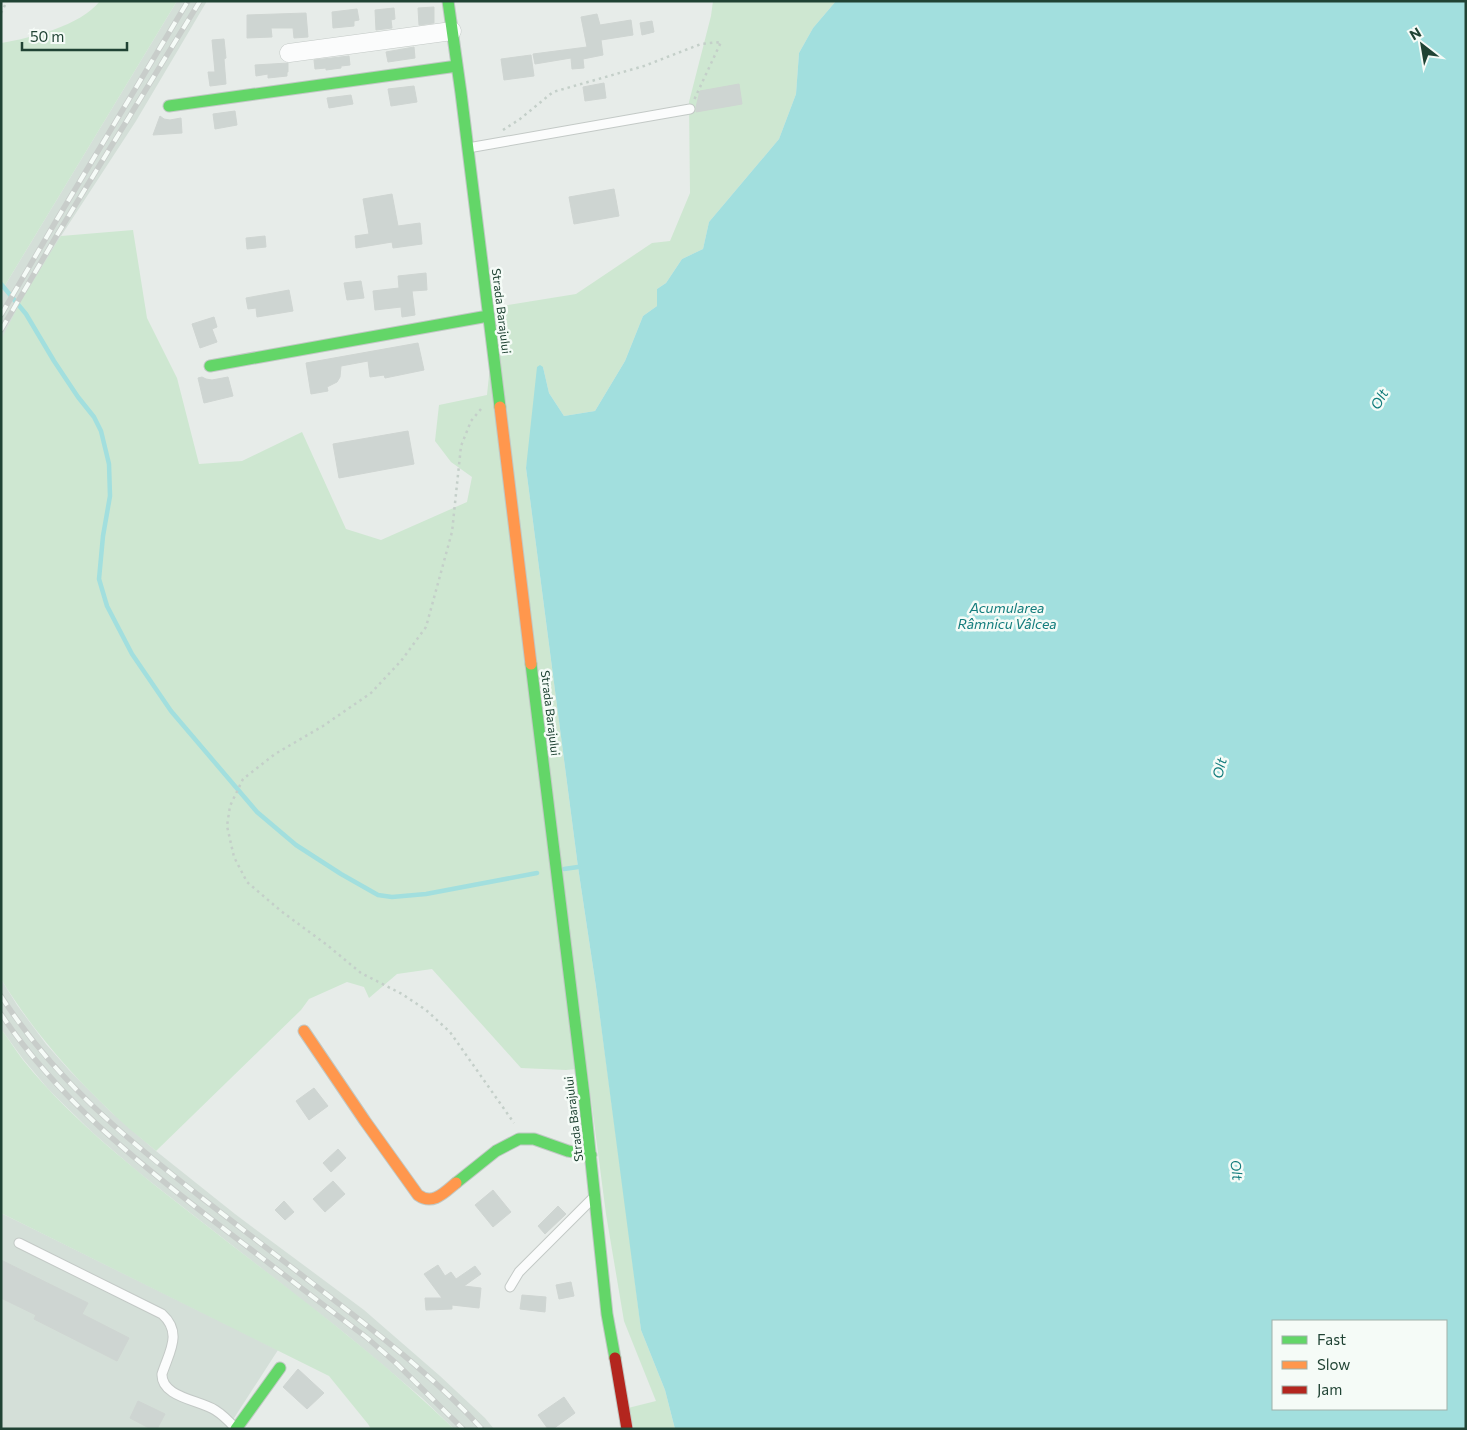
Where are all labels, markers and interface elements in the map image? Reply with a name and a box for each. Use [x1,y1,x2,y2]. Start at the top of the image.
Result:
scale bar [22,20,128,52]
north arrow [1397,20,1447,70]
text: N [1406,23,1424,43]
text: 50 m [30,27,64,45]
street label: Strada Barajului [490,268,514,354]
water label: Olt [1366,386,1392,412]
water label: Acumularea Râmnicu Vâlcea [957,599,1057,632]
street label: Strada Barajului [539,670,563,756]
water label: Olt [1208,756,1230,780]
street label: Strada Barajului [561,1076,585,1162]
water label: Olt [1227,1159,1247,1182]
legend [1272,1320,1447,1410]
text: Fast [1317,1330,1346,1348]
text: Slow [1317,1355,1350,1373]
text: Jam [1317,1380,1342,1398]

